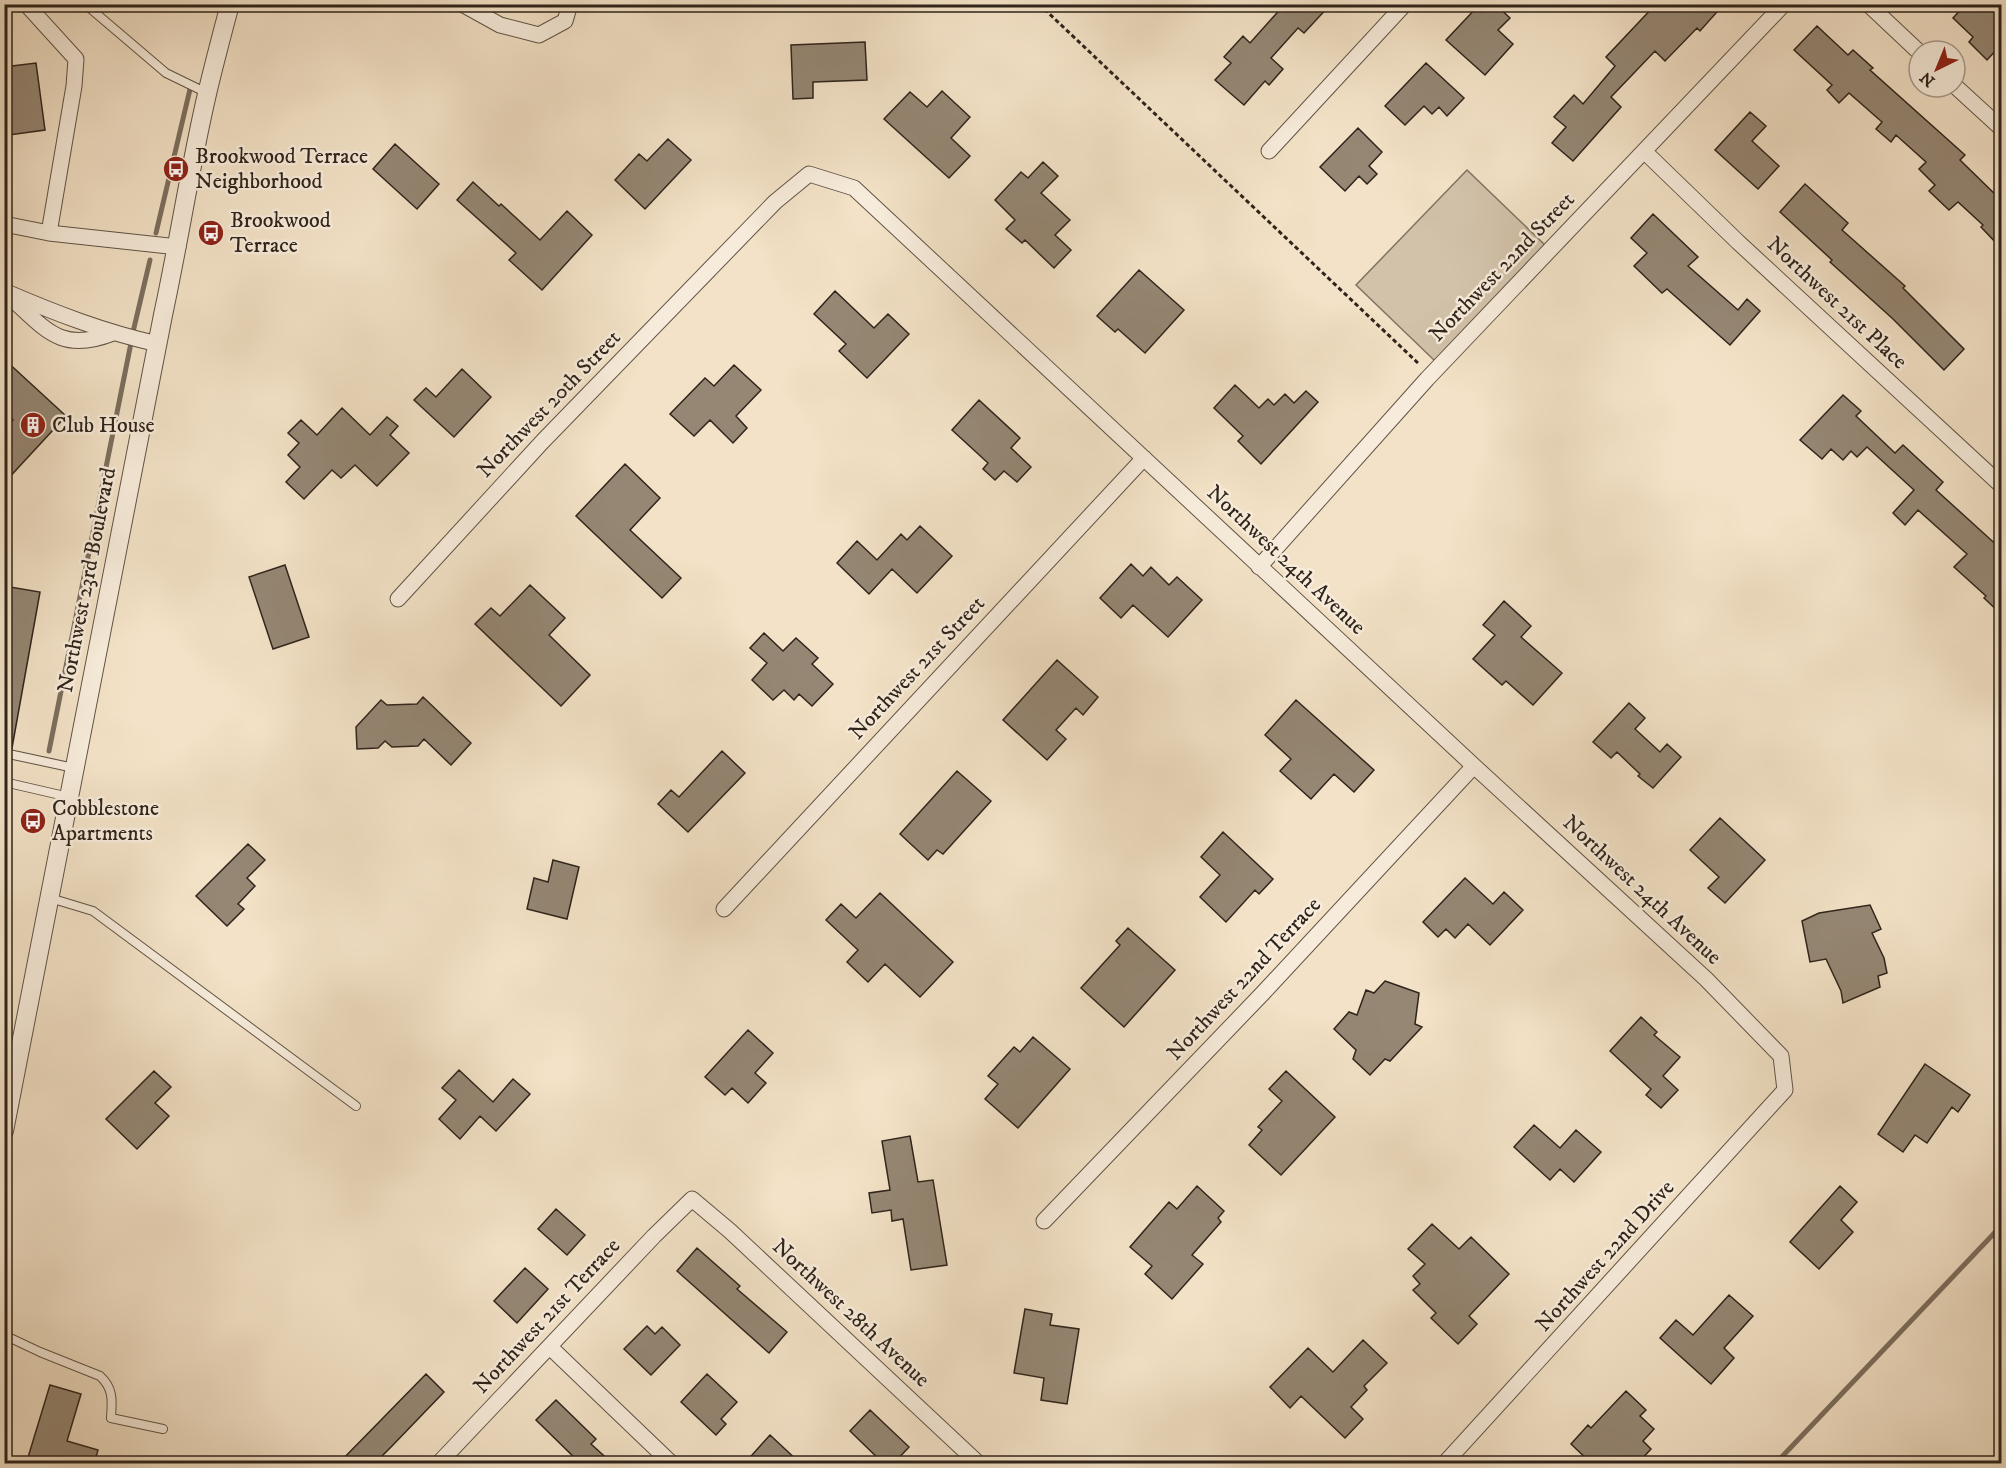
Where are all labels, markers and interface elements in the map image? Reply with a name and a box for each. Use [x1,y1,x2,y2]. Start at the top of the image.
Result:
north arrow [1907,39,1967,99]
text: N [1916,67,1939,91]
place label: Brookwood Terrace Neighborhood [195,143,368,195]
bus stop icon: Brookwood Terrace Neighborhood [161,154,191,184]
street label: Northwest 22nd Street [1424,186,1580,348]
place label: Brookwood Terrace [230,207,331,259]
bus stop icon: Brookwood Terrace [196,218,226,248]
street label: Northwest 21st Place [1761,231,1913,375]
street label: Northwest 20th Street [472,324,626,484]
building icon: Club House [18,410,48,440]
place label: Club House [52,412,155,439]
street label: Northwest 23rd Boulevard [52,465,122,695]
street label: Northwest 24th Avenue [1201,479,1371,641]
street label: Northwest 21st Street [843,590,991,746]
place label: Cobblestone Apartments [52,795,159,847]
bus stop icon: Cobblestone Apartments [18,806,48,836]
street label: Northwest 24th Avenue [1557,809,1727,971]
street label: Northwest 22nd Terrace [1161,892,1327,1066]
street label: Northwest 22nd Drive [1530,1175,1680,1337]
street label: Northwest 21st Terrace [468,1233,626,1399]
street label: Northwest 28th Avenue [767,1233,935,1393]

